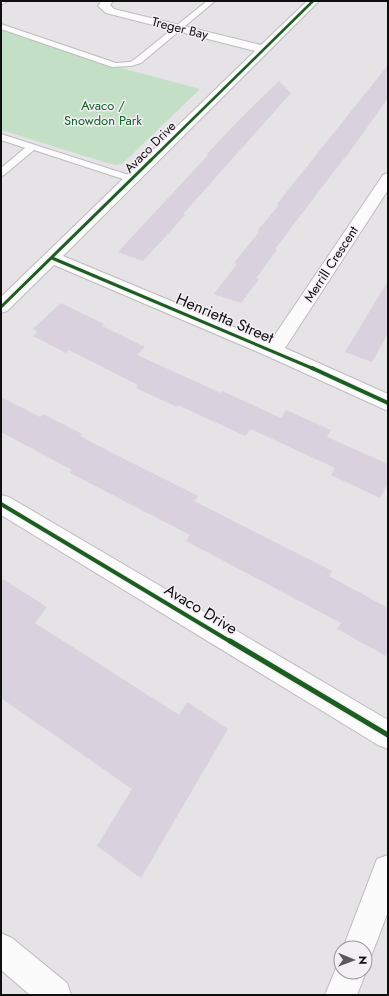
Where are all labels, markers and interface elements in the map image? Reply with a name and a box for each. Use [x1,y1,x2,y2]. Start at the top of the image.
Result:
street label: Treger Bay [150,12,211,44]
park label: Avaco / Snowdon Park [64,96,142,130]
street label: Avaco Drive [120,117,180,177]
street label: Merrill Crescent [299,221,363,306]
street label: Henrietta Street [172,287,278,349]
street label: Avaco Drive [160,578,242,640]
north arrow [333,940,373,980]
text: N [355,956,371,965]

